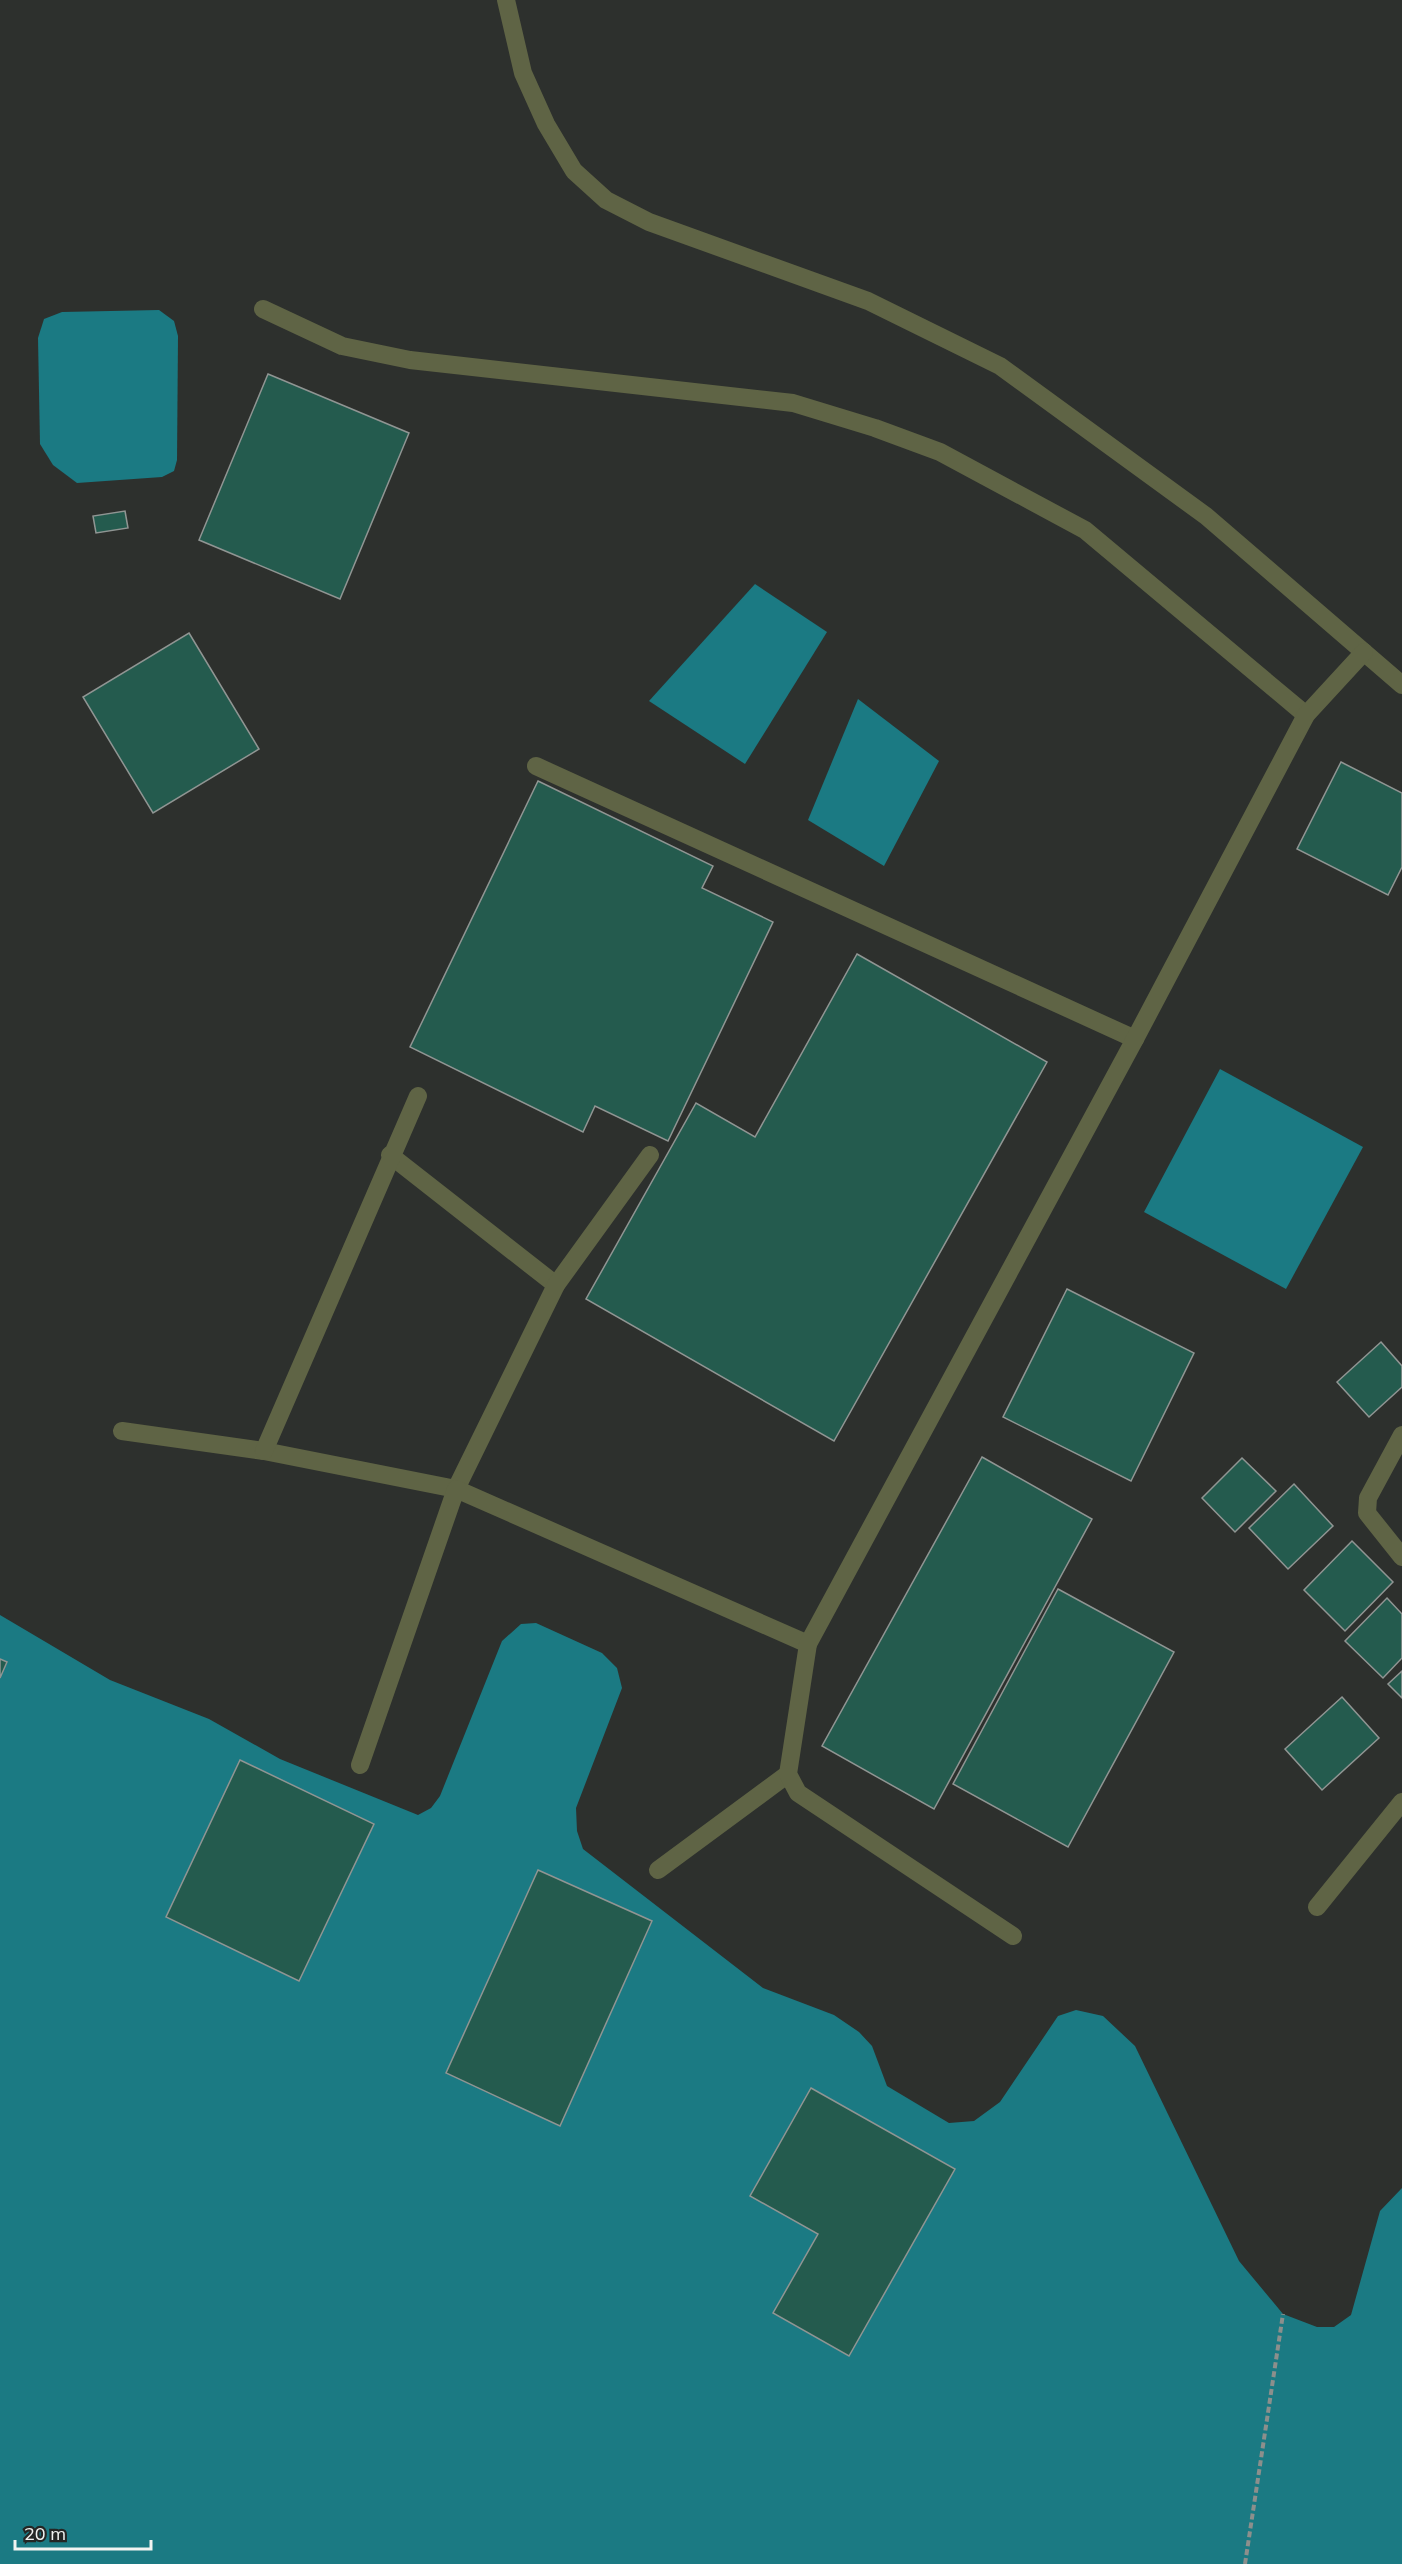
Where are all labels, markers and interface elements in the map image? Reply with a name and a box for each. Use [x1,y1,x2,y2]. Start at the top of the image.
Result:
scale bar [15,2513,152,2551]
text: 20 m [24,2522,66,2545]

